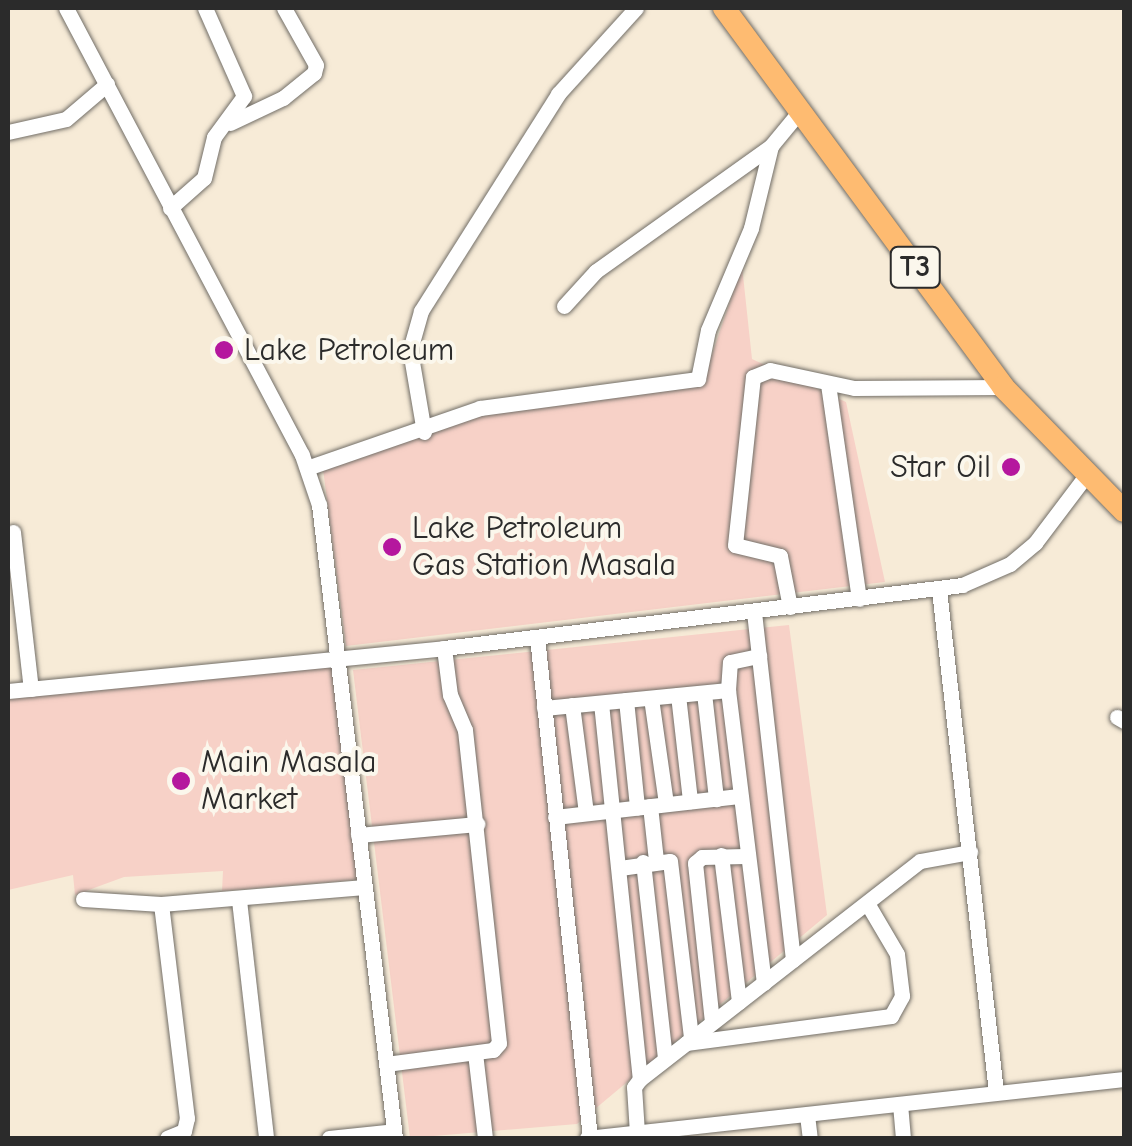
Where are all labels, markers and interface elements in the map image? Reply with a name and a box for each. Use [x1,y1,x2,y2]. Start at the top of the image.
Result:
road number: T3 [888,242,942,292]
place label: Lake Petroleum [244,331,454,369]
marker: Lake Petroleum [213,339,235,361]
place label: Star Oil [890,448,991,486]
marker: Star Oil [1000,456,1022,478]
place label: Lake Petroleum Gas Station Masala [412,510,676,585]
marker: Lake Petroleum Gas Station Masala [381,536,403,558]
place label: Main Masala Market [201,744,377,819]
marker: Main Masala Market [170,770,192,792]

